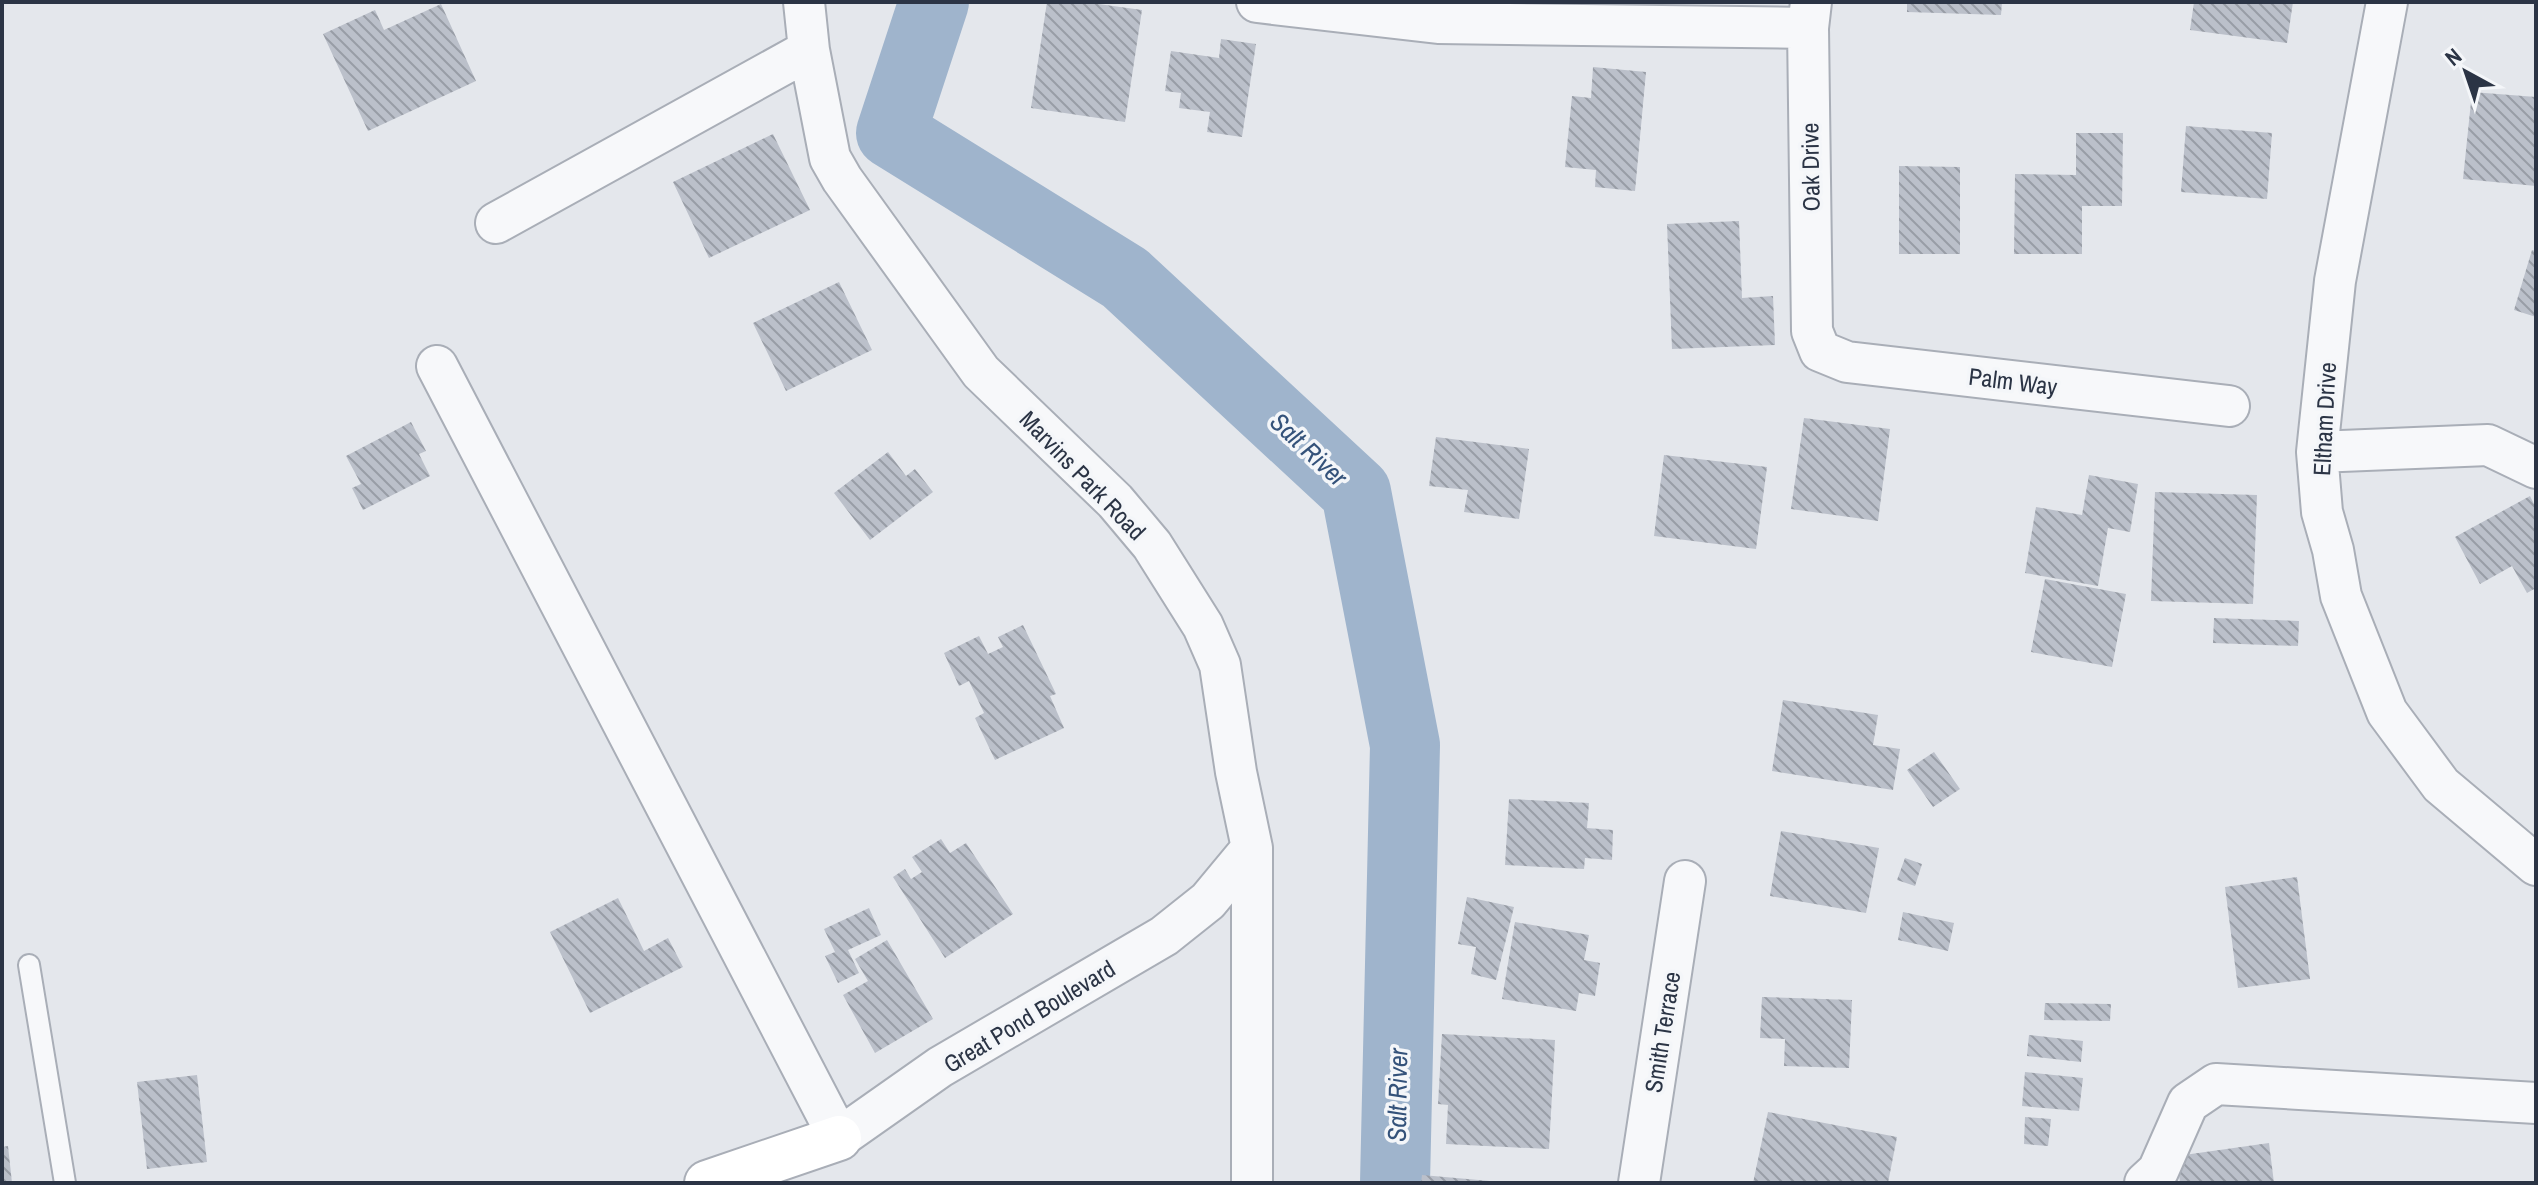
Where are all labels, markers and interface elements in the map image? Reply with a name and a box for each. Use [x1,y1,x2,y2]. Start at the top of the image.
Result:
north arrow [2426,32,2506,112]
text: N [2439,41,2468,72]
street label: Oak Drive [1793,122,1827,212]
street label: Palm Way [1967,360,2059,402]
street label: Eltham Drive [2305,361,2343,477]
street label: Marvins Park Road [1013,403,1153,547]
water label: Salt River [1263,404,1356,494]
street label: Great Pond Boulevard [937,952,1121,1080]
street label: Smith Terrace [1637,969,1687,1095]
water label: Salt River [1379,1047,1415,1142]

